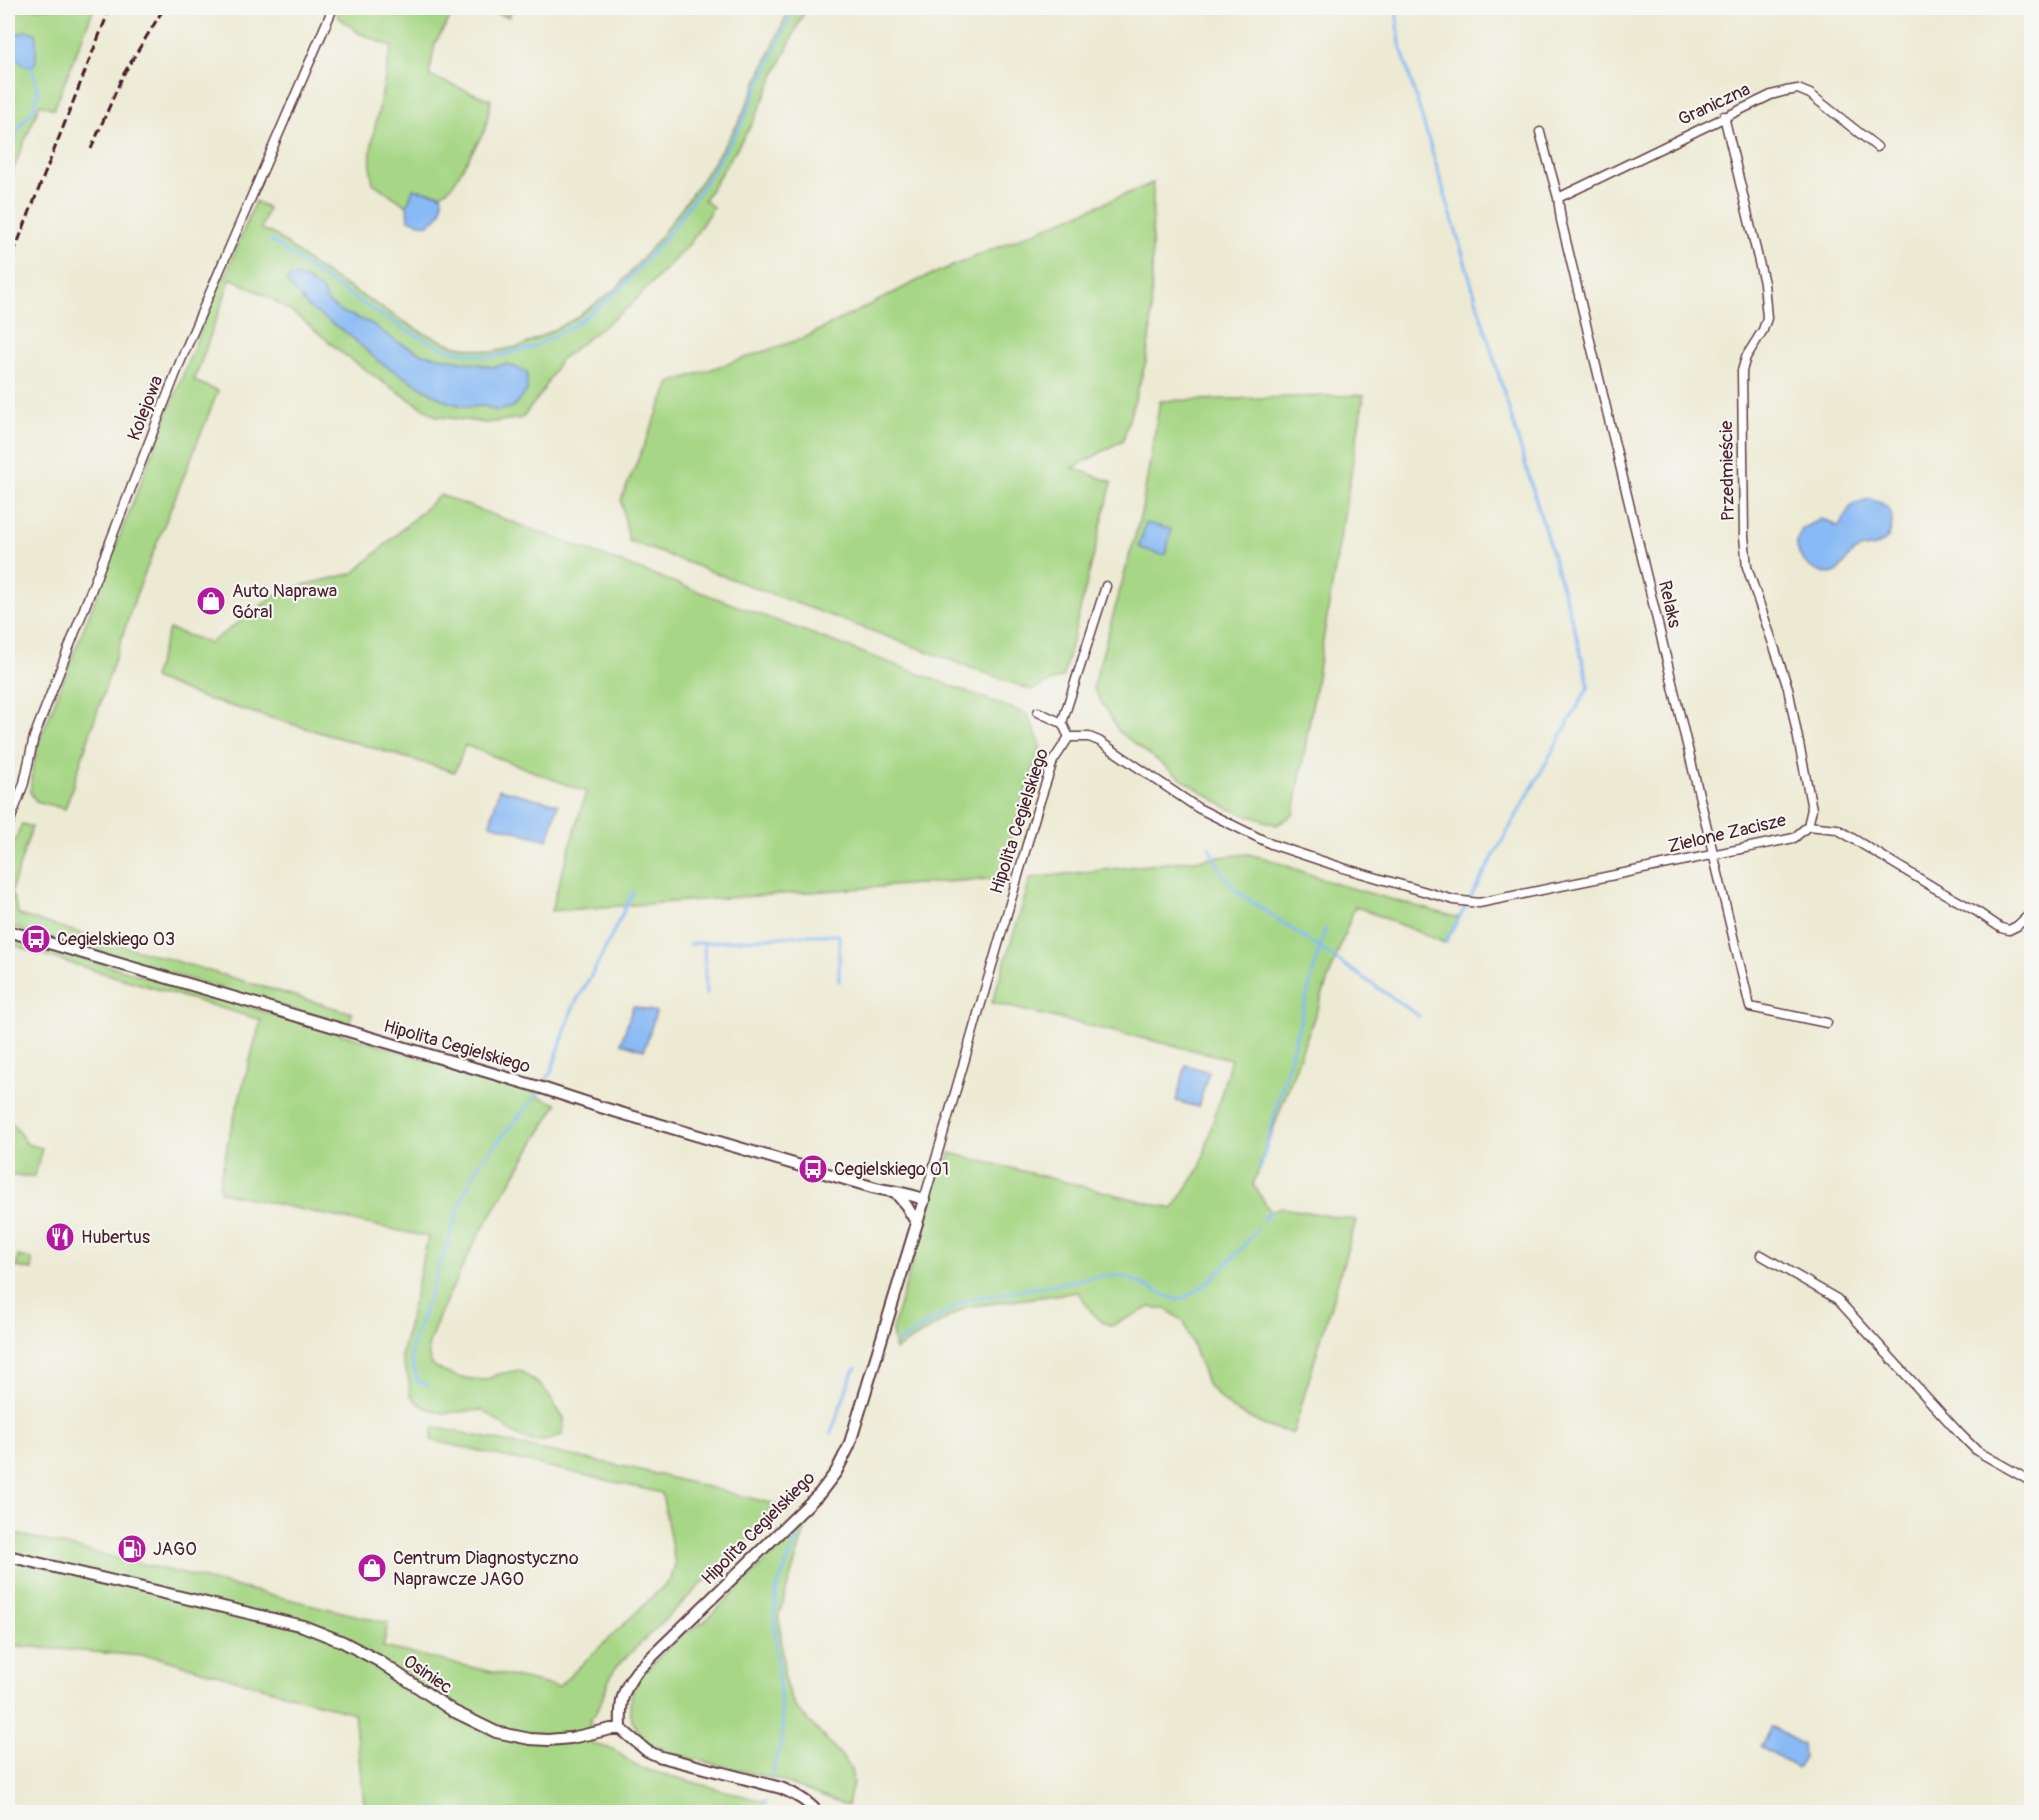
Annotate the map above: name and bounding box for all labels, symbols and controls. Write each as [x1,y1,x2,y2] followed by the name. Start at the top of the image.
[1675,78,1754,131] street label: Graniczna
[123,372,168,444] street label: Kolejowa
[1715,420,1740,521] street label: Przedmieście
[1653,578,1686,630] street label: Relaks
[232,580,337,624] place label: Auto Naprawa Góral
[195,585,227,617] shop icon: Auto Naprawa Góral
[985,745,1054,897] street label: Hipolita Cegielskiego
[1666,809,1788,858] street label: Zielone Zacisze
[20,923,52,955] bus stop icon: Cegielskiego 03
[57,928,175,951] place label: Cegielskiego 03
[381,1015,533,1079] street label: Hipolita Cegielskiego
[797,1153,829,1185] bus stop icon: Cegielskiego 01
[834,1158,949,1181] place label: Cegielskiego 01
[44,1221,76,1253] restaurant icon: Hubertus
[81,1226,150,1249] place label: Hubertus
[697,1466,820,1590] street label: Hipolita Cegielskiego
[116,1533,148,1565] fuel station icon: JAGO
[153,1538,197,1561] place label: JAGO
[393,1547,579,1591] place label: Centrum Diagnostyczno Naprawcze JAGO
[356,1552,388,1584] shop icon: Centrum Diagnostyczno Naprawcze JAGO
[399,1650,457,1699] street label: Osiniec

